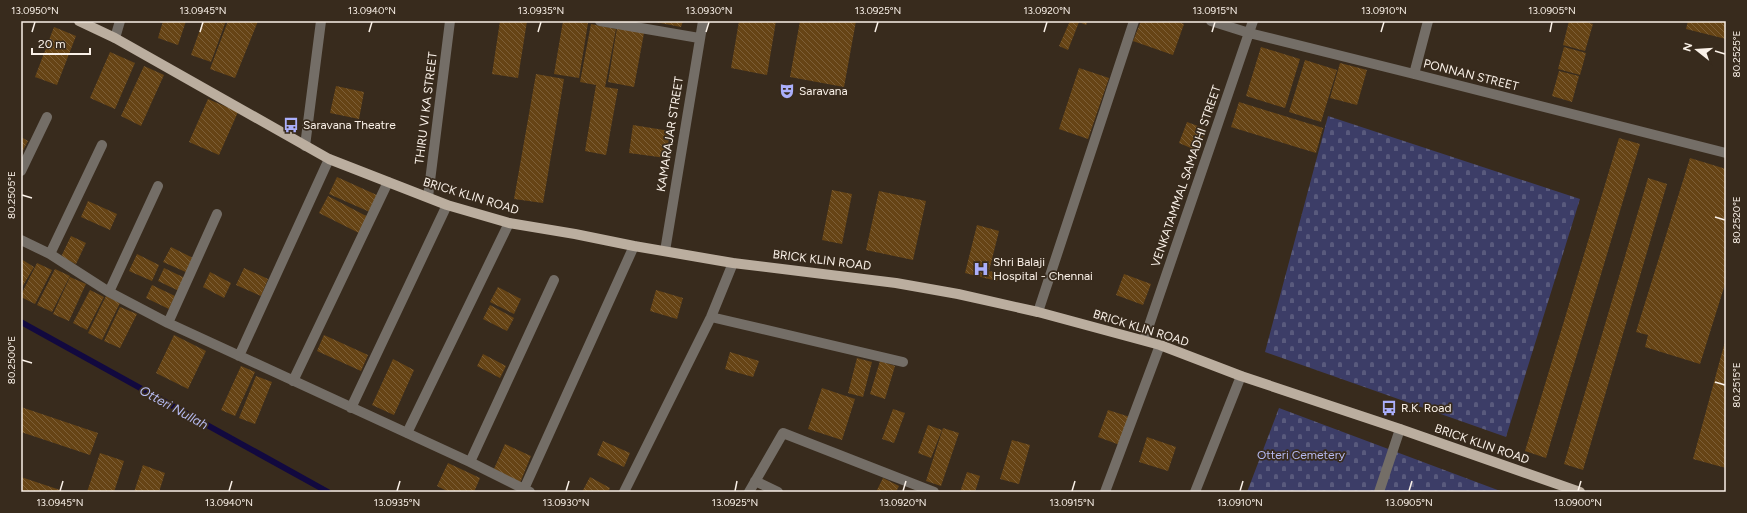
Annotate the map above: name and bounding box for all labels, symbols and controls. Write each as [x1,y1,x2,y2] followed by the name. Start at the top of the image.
[11,4,59,17] text: 13.0950°N
[179,4,227,17] text: 13.0945°N
[348,4,396,17] text: 13.0940°N
[518,4,564,17] text: 13.0935°N
[686,4,733,17] text: 13.0930°N
[855,4,901,17] text: 13.0925°N
[1023,4,1071,17] text: 13.0920°N
[1192,4,1238,17] text: 13.0915°N
[1361,4,1407,17] text: 13.0910°N
[1528,4,1576,17] text: 13.0905°N
[32,30,90,56] scale bar
[1677,30,1717,70] north arrow
[1730,30,1743,77] text: 80.2525°E
[38,37,66,51] text: 20 m
[1680,41,1695,53] text: N
[412,51,440,165] street label: THIRU VI KA STREET
[1422,56,1520,94] street label: PONNAN STREET
[654,75,686,193] street label: KAMARAJAR STREET
[778,82,796,100] theatre icon: Saravana
[1148,83,1224,269] street label: VENKATAMMAL SAMADHI STREET
[799,84,848,98] place label: Saravana
[282,116,300,134] bus stop icon: Saravana Theatre
[303,118,396,132] place label: Saravana Theatre
[5,171,18,219] text: 80.2505°E
[421,175,521,217] street label: BRICK KLIN ROAD
[1730,196,1743,244] text: 80.2520°E
[772,247,872,273] street label: BRICK KLIN ROAD
[993,255,1093,283] place label: Shri Balaji Hospital - Chennai
[972,260,990,278] hospital icon: Shri Balaji Hospital - Chennai
[1091,307,1191,349] street label: BRICK KLIN ROAD
[5,336,18,384] text: 80.2500°E
[1730,362,1743,408] text: 80.2515°E
[137,382,211,432] water label: Otteri Nullah
[1380,399,1398,417] bus stop icon: R.K. Road
[1401,401,1451,415] place label: R.K. Road
[1433,421,1531,467] street label: BRICK KLIN ROAD
[1257,448,1346,462] park label: Otteri Cemetery
[36,496,84,509] text: 13.0945°N
[205,496,253,509] text: 13.0940°N
[374,496,420,509] text: 13.0935°N
[543,496,590,509] text: 13.0930°N
[712,496,758,509] text: 13.0925°N
[879,496,927,509] text: 13.0920°N
[1049,496,1095,509] text: 13.0915°N
[1217,496,1263,509] text: 13.0910°N
[1385,496,1433,509] text: 13.0905°N
[1554,496,1602,509] text: 13.0900°N

